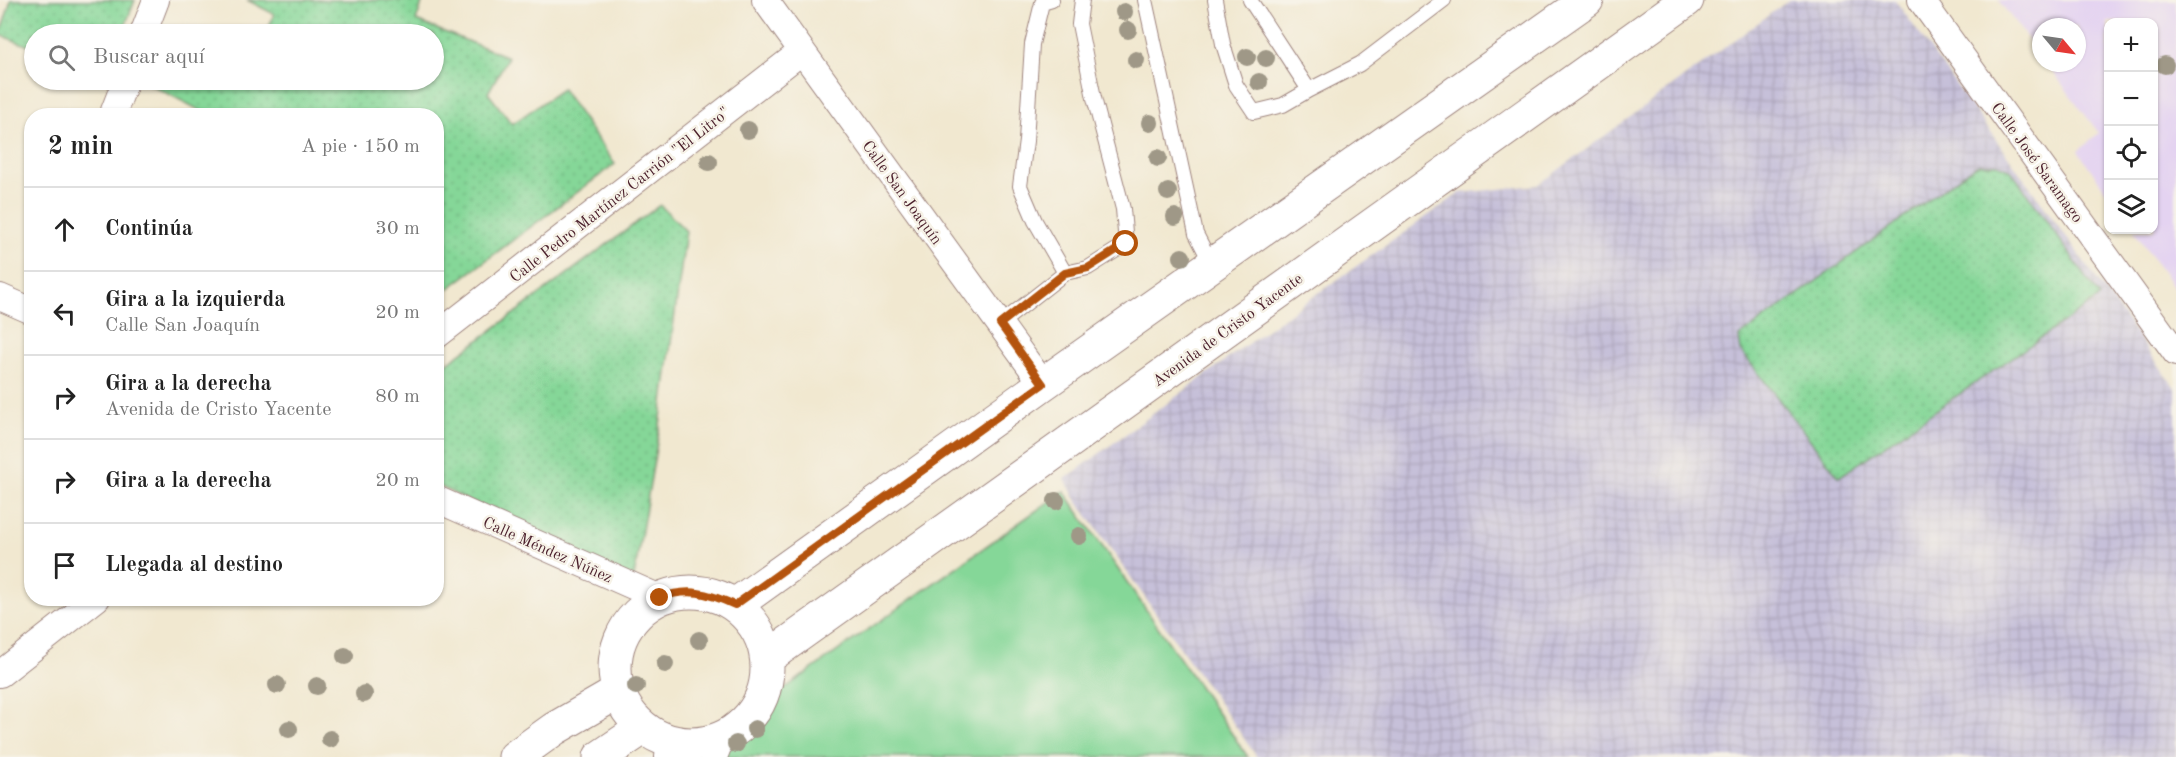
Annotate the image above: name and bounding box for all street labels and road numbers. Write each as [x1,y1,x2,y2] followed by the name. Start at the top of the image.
[1988,100,2085,226] street label: Calle José Saramago
[507,105,733,286] street label: Calle Pedro Martínez Carrión "El Litro"
[858,138,945,248] street label: Calle San Joaquín
[1150,271,1306,390] street label: Avenida de Cristo Yacente
[480,515,614,587] street label: Calle Méndez Núñez

